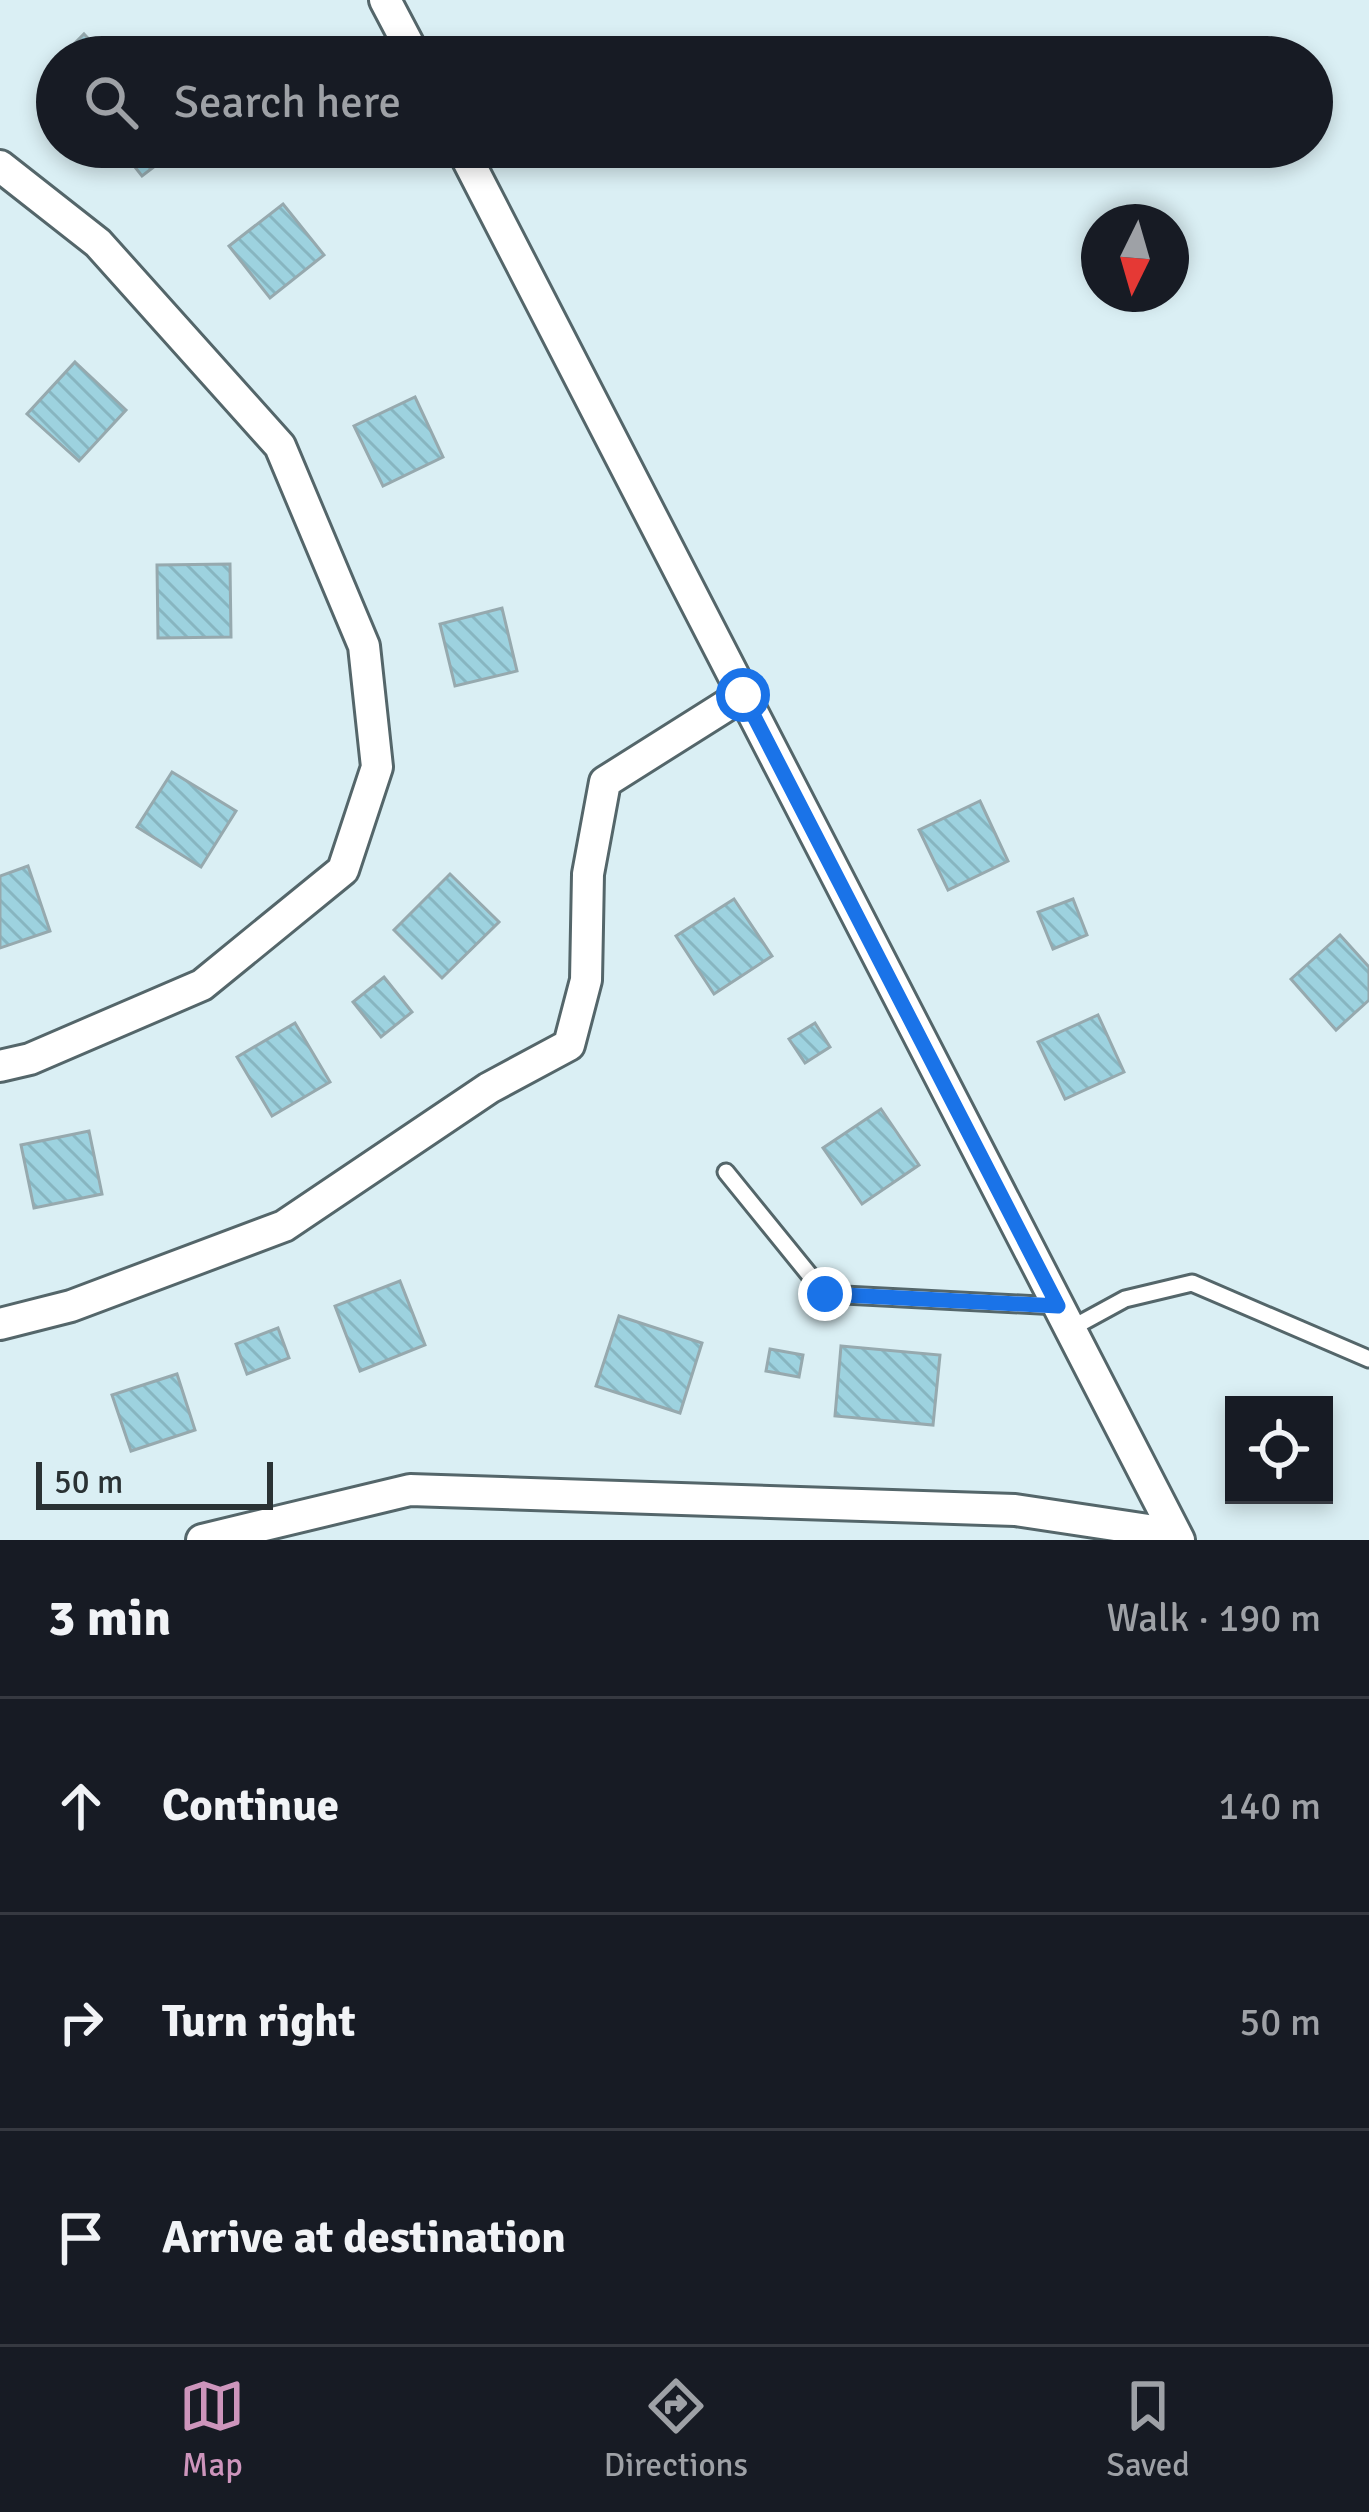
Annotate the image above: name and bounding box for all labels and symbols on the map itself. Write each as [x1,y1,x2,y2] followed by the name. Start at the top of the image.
[1081,204,1189,312] north arrow
[716,668,770,722] route start
[798,1267,852,1321] route end
[36,1456,273,1509] scale bar

